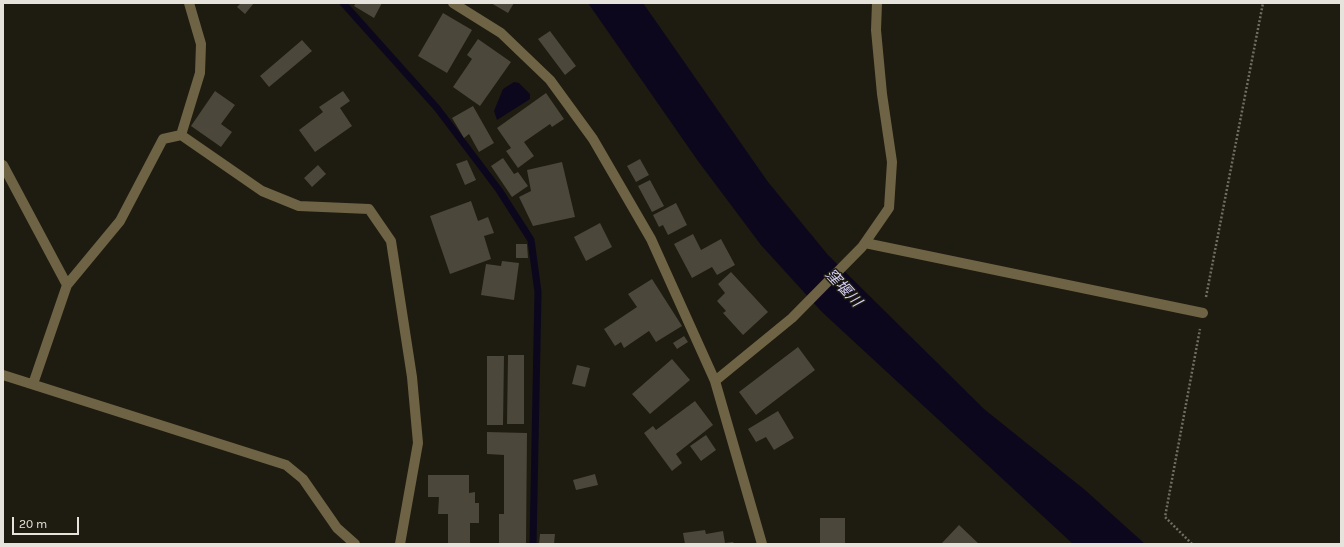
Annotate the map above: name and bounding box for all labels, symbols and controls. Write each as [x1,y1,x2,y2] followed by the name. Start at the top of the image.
[821,265,865,311] water label: 窪堰川
[14,509,81,535] scale bar
[19,517,47,531] text: 20 m

